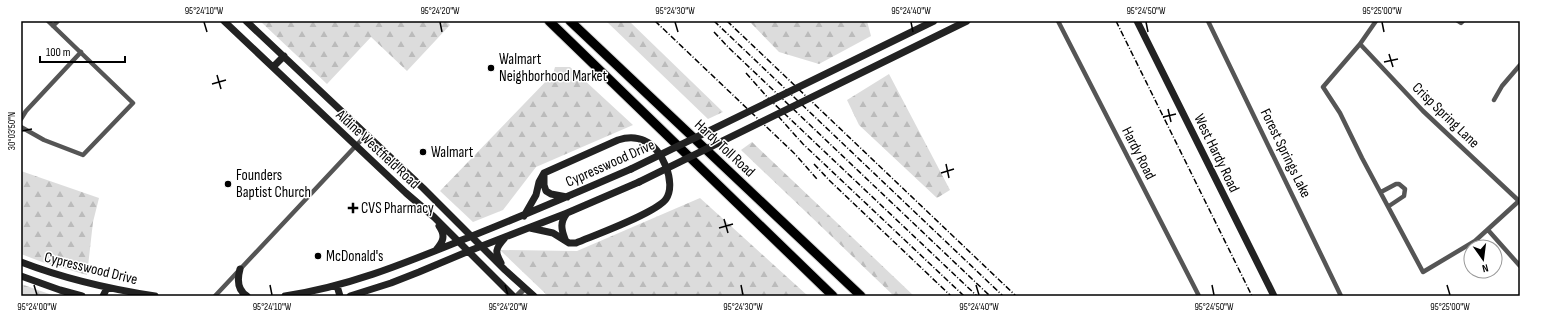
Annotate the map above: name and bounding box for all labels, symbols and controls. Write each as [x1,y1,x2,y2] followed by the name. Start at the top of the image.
[185,5,224,17] text: 95°24'10"W
[420,5,460,17] text: 95°24'20"W
[655,5,695,17] text: 95°24'30"W
[891,5,931,17] text: 95°24'40"W
[1126,5,1166,17] text: 95°24'50"W
[1362,5,1402,17] text: 95°25'00"W
[40,38,125,64] scale bar
[46,45,71,60] text: 100 m
[499,50,608,86] place label: Walmart Neighborhood Market
[486,63,496,73] marker: Walmart Neighborhood Market
[1408,78,1483,152] street label: Crisp Spring Lane
[331,105,424,193] street label: Aldine Westfield Road
[1256,106,1315,201] street label: Forest Springs Lake
[1189,111,1244,195] street label: West Hardy Road
[6,112,18,150] text: 30°03'50"N
[690,115,759,181] street label: Hardy Toll Road
[1117,124,1160,183] street label: Hardy Road
[563,135,658,192] street label: Cypresswood Drive
[431,143,474,162] place label: Walmart
[418,147,428,157] marker: Walmart
[236,166,311,202] place label: Founders Baptist Church
[223,179,233,189] marker: Founders Baptist Church
[361,199,434,218] place label: CVS Pharmacy
[348,203,358,213] marker: CVS Pharmacy
[1463,239,1503,279] north arrow
[326,247,384,266] place label: McDonald's
[42,248,140,289] street label: Cypresswood Drive
[313,251,323,261] marker: McDonald's
[1481,261,1490,275] text: N
[17,301,57,313] text: 95°24'00"W
[253,301,292,313] text: 95°24'10"W
[488,301,528,313] text: 95°24'20"W
[723,301,763,313] text: 95°24'30"W
[959,301,999,313] text: 95°24'40"W
[1194,301,1234,313] text: 95°24'50"W
[1430,301,1470,313] text: 95°25'00"W

